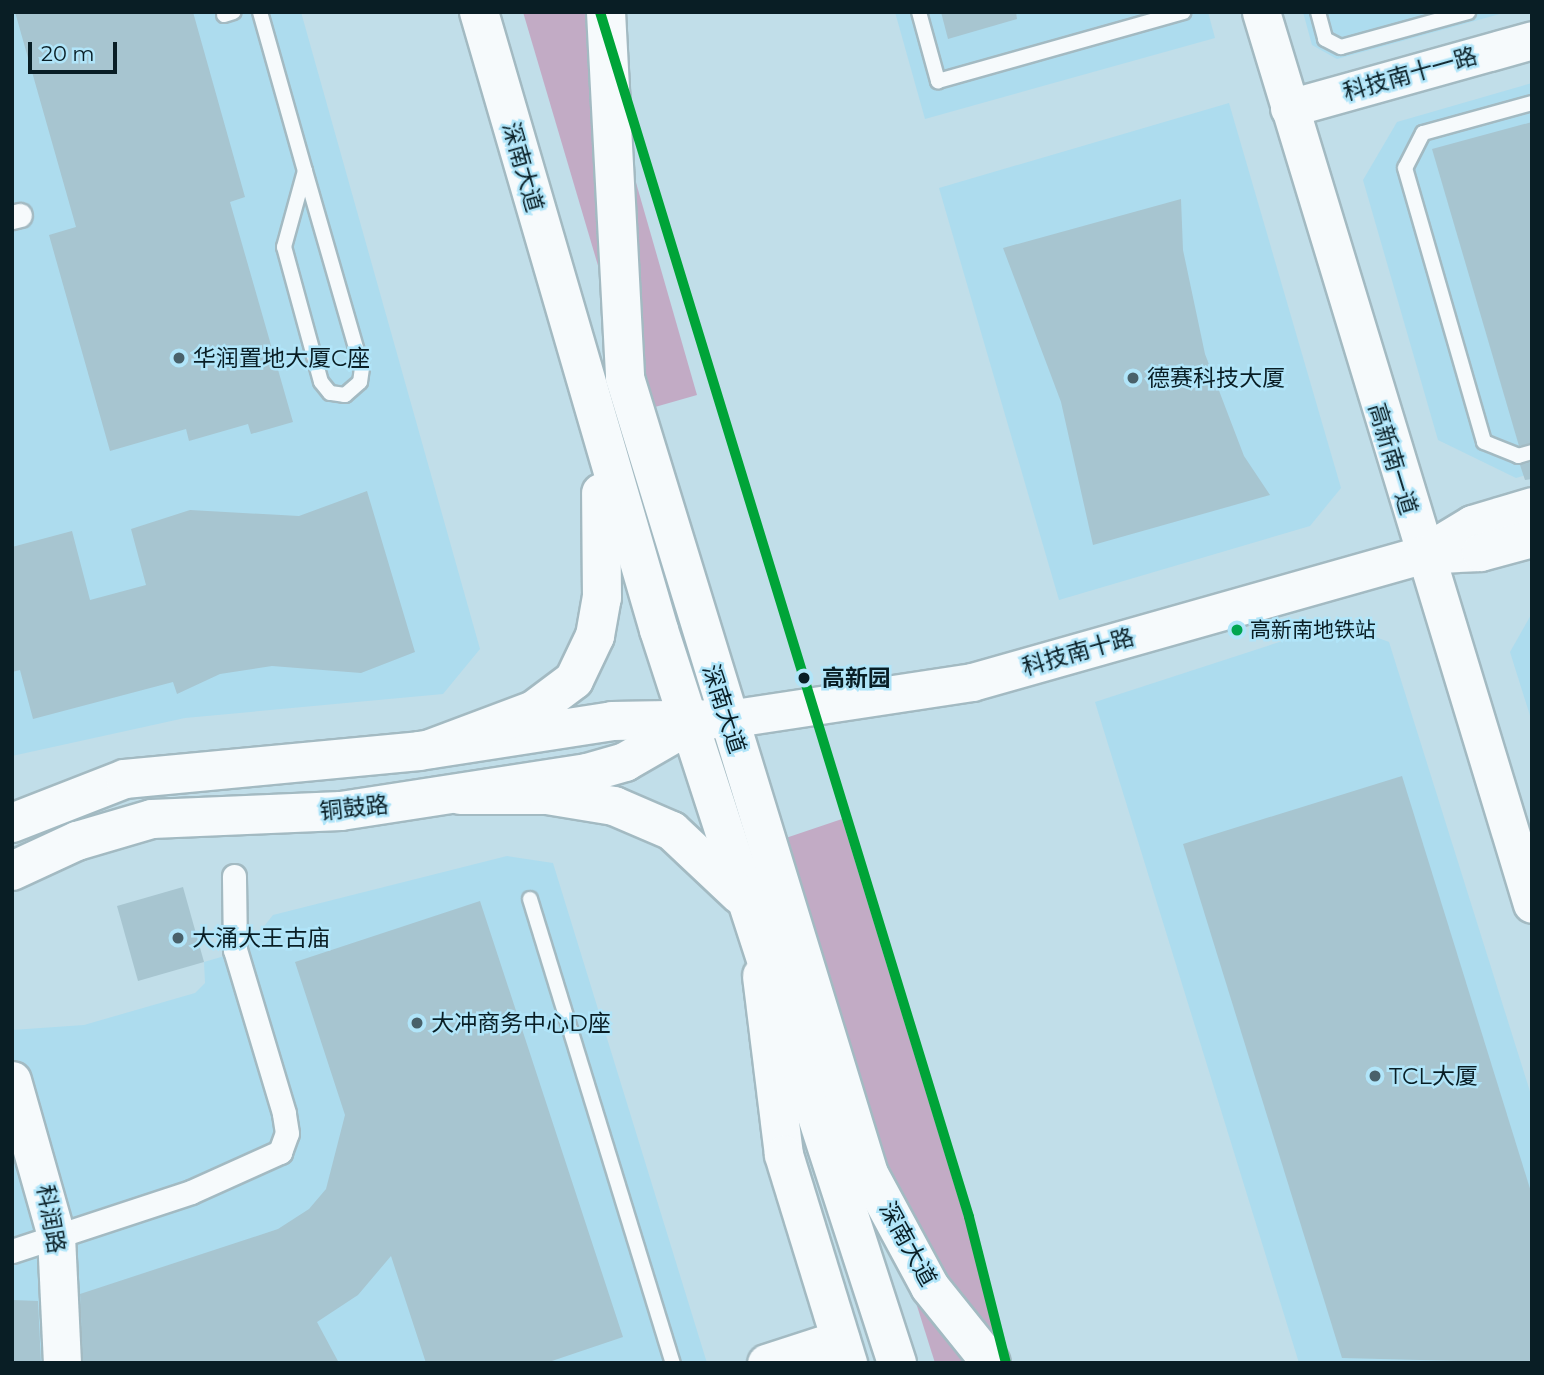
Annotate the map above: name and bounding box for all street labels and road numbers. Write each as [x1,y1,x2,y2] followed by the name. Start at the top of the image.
[1340,42,1480,106] street label: 科技南十一路
[497,119,549,215] street label: 深南大道
[1363,400,1423,518] street label: 高新南一道
[1019,623,1137,681] street label: 科技南十路
[697,661,751,757] street label: 深南大道
[318,791,390,825] street label: 铜鼓路
[31,1183,71,1255] street label: 科润路
[874,1197,942,1291] street label: 深南大道

